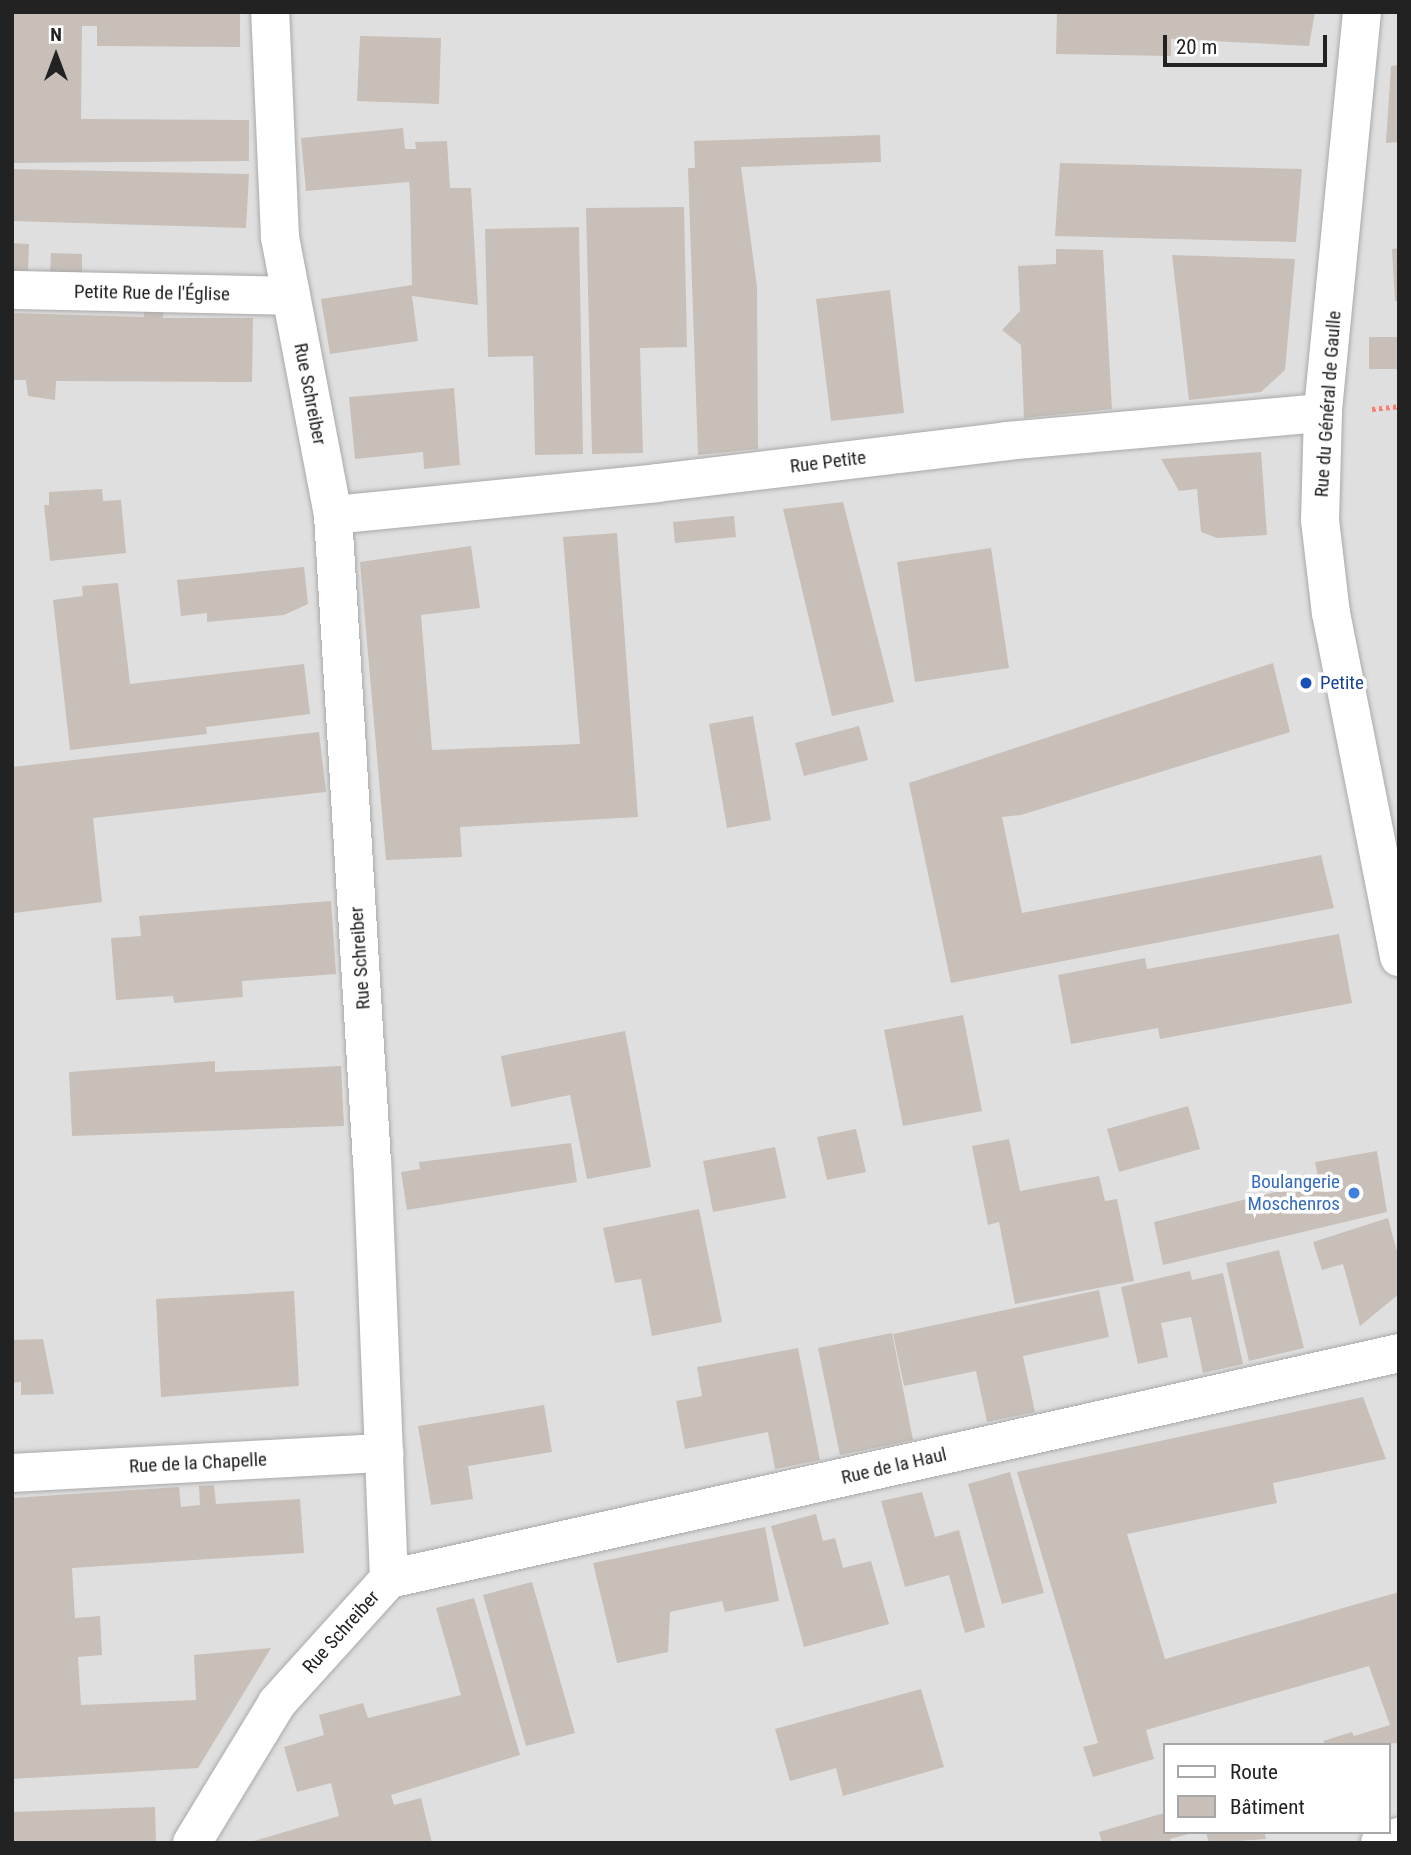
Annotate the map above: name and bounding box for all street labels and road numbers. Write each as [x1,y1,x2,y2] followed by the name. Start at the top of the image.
[74,280,230,306] street label: Petite Rue de l'Église
[1310,310,1346,498] street label: Rue du Général de Gaulle
[289,341,331,447] street label: Rue Schreiber
[789,446,867,478] street label: Rue Petite
[345,906,375,1010] street label: Rue Schreiber
[839,1443,949,1489] street label: Rue de la Haul
[128,1448,268,1478] street label: Rue de la Chapelle
[298,1586,384,1678] street label: Rue Schreiber

